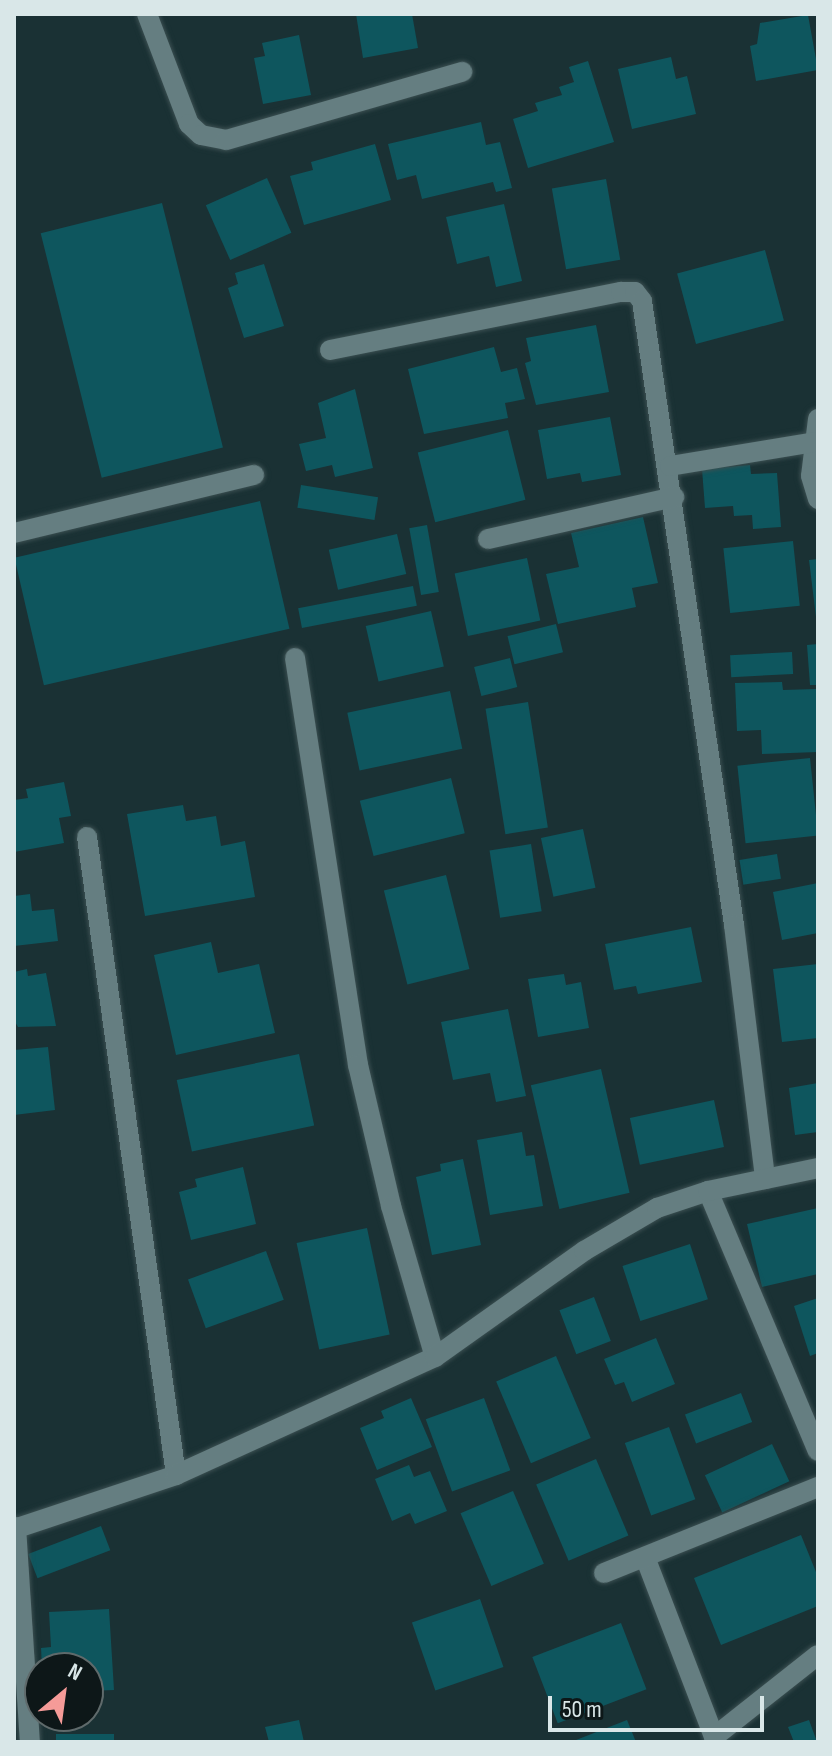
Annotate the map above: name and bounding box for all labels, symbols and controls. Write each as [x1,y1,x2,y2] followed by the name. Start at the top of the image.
[24,1652,104,1732] north arrow
[63,1658,87,1687] text: N
[552,1680,768,1730] scale bar
[562,1695,602,1724] text: 50 m

